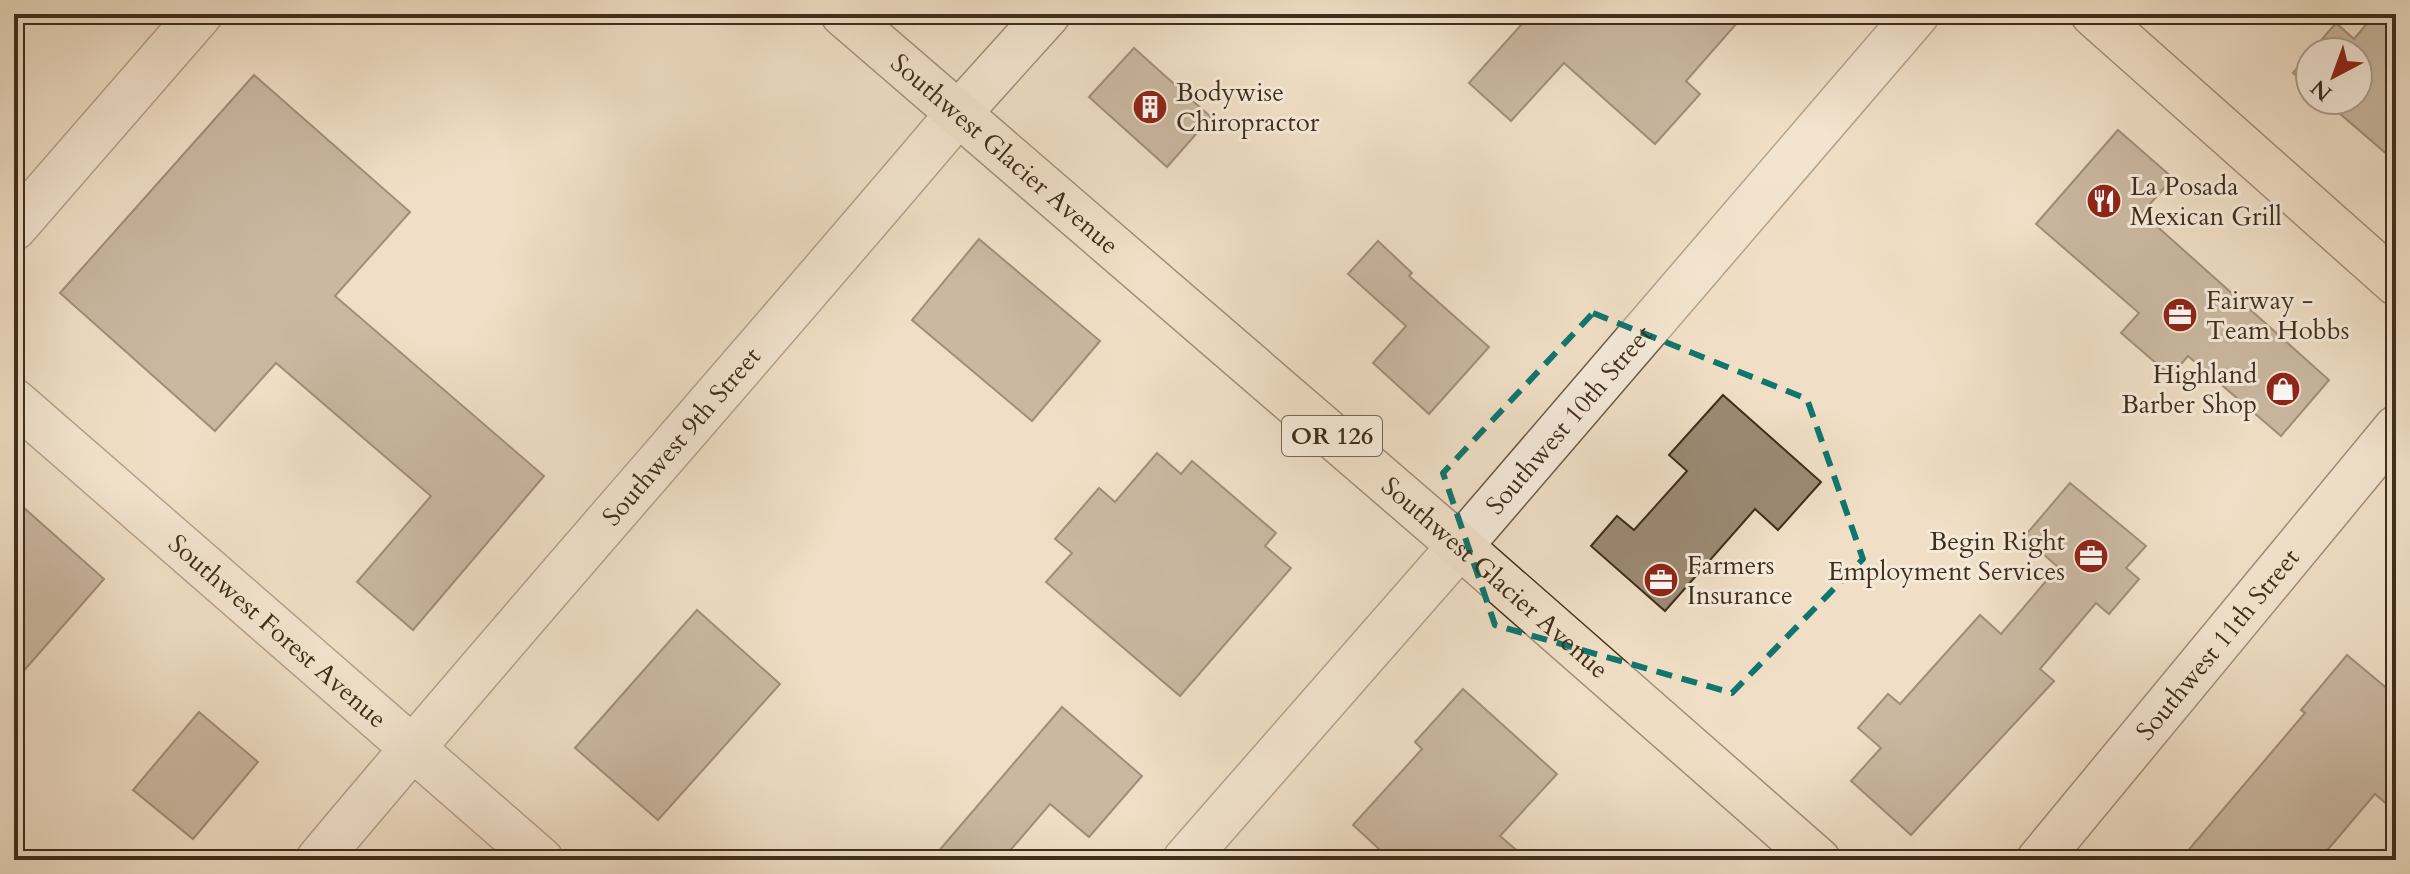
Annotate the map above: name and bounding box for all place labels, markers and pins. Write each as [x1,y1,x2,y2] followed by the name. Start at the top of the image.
[1176,75,1320,140] place label: Bodywise Chiropractor
[1131,88,1169,126] building icon: Bodywise Chiropractor
[2130,169,2282,234] place label: La Posada Mexican Grill
[2085,182,2123,220] restaurant icon: La Posada Mexican Grill
[2206,283,2349,348] place label: Fairway - Team Hobbs
[2161,296,2199,334] office icon: Fairway - Team Hobbs
[2121,357,2257,422] place label: Highland Barber Shop
[2264,370,2302,408] shop icon: Highland Barber Shop
[1828,524,2065,589] place label: Begin Right Employment Services
[2072,537,2110,575] office icon: Begin Right Employment Services
[1687,548,1793,613] place label: Farmers Insurance
[1642,561,1680,599] office icon: Farmers Insurance

